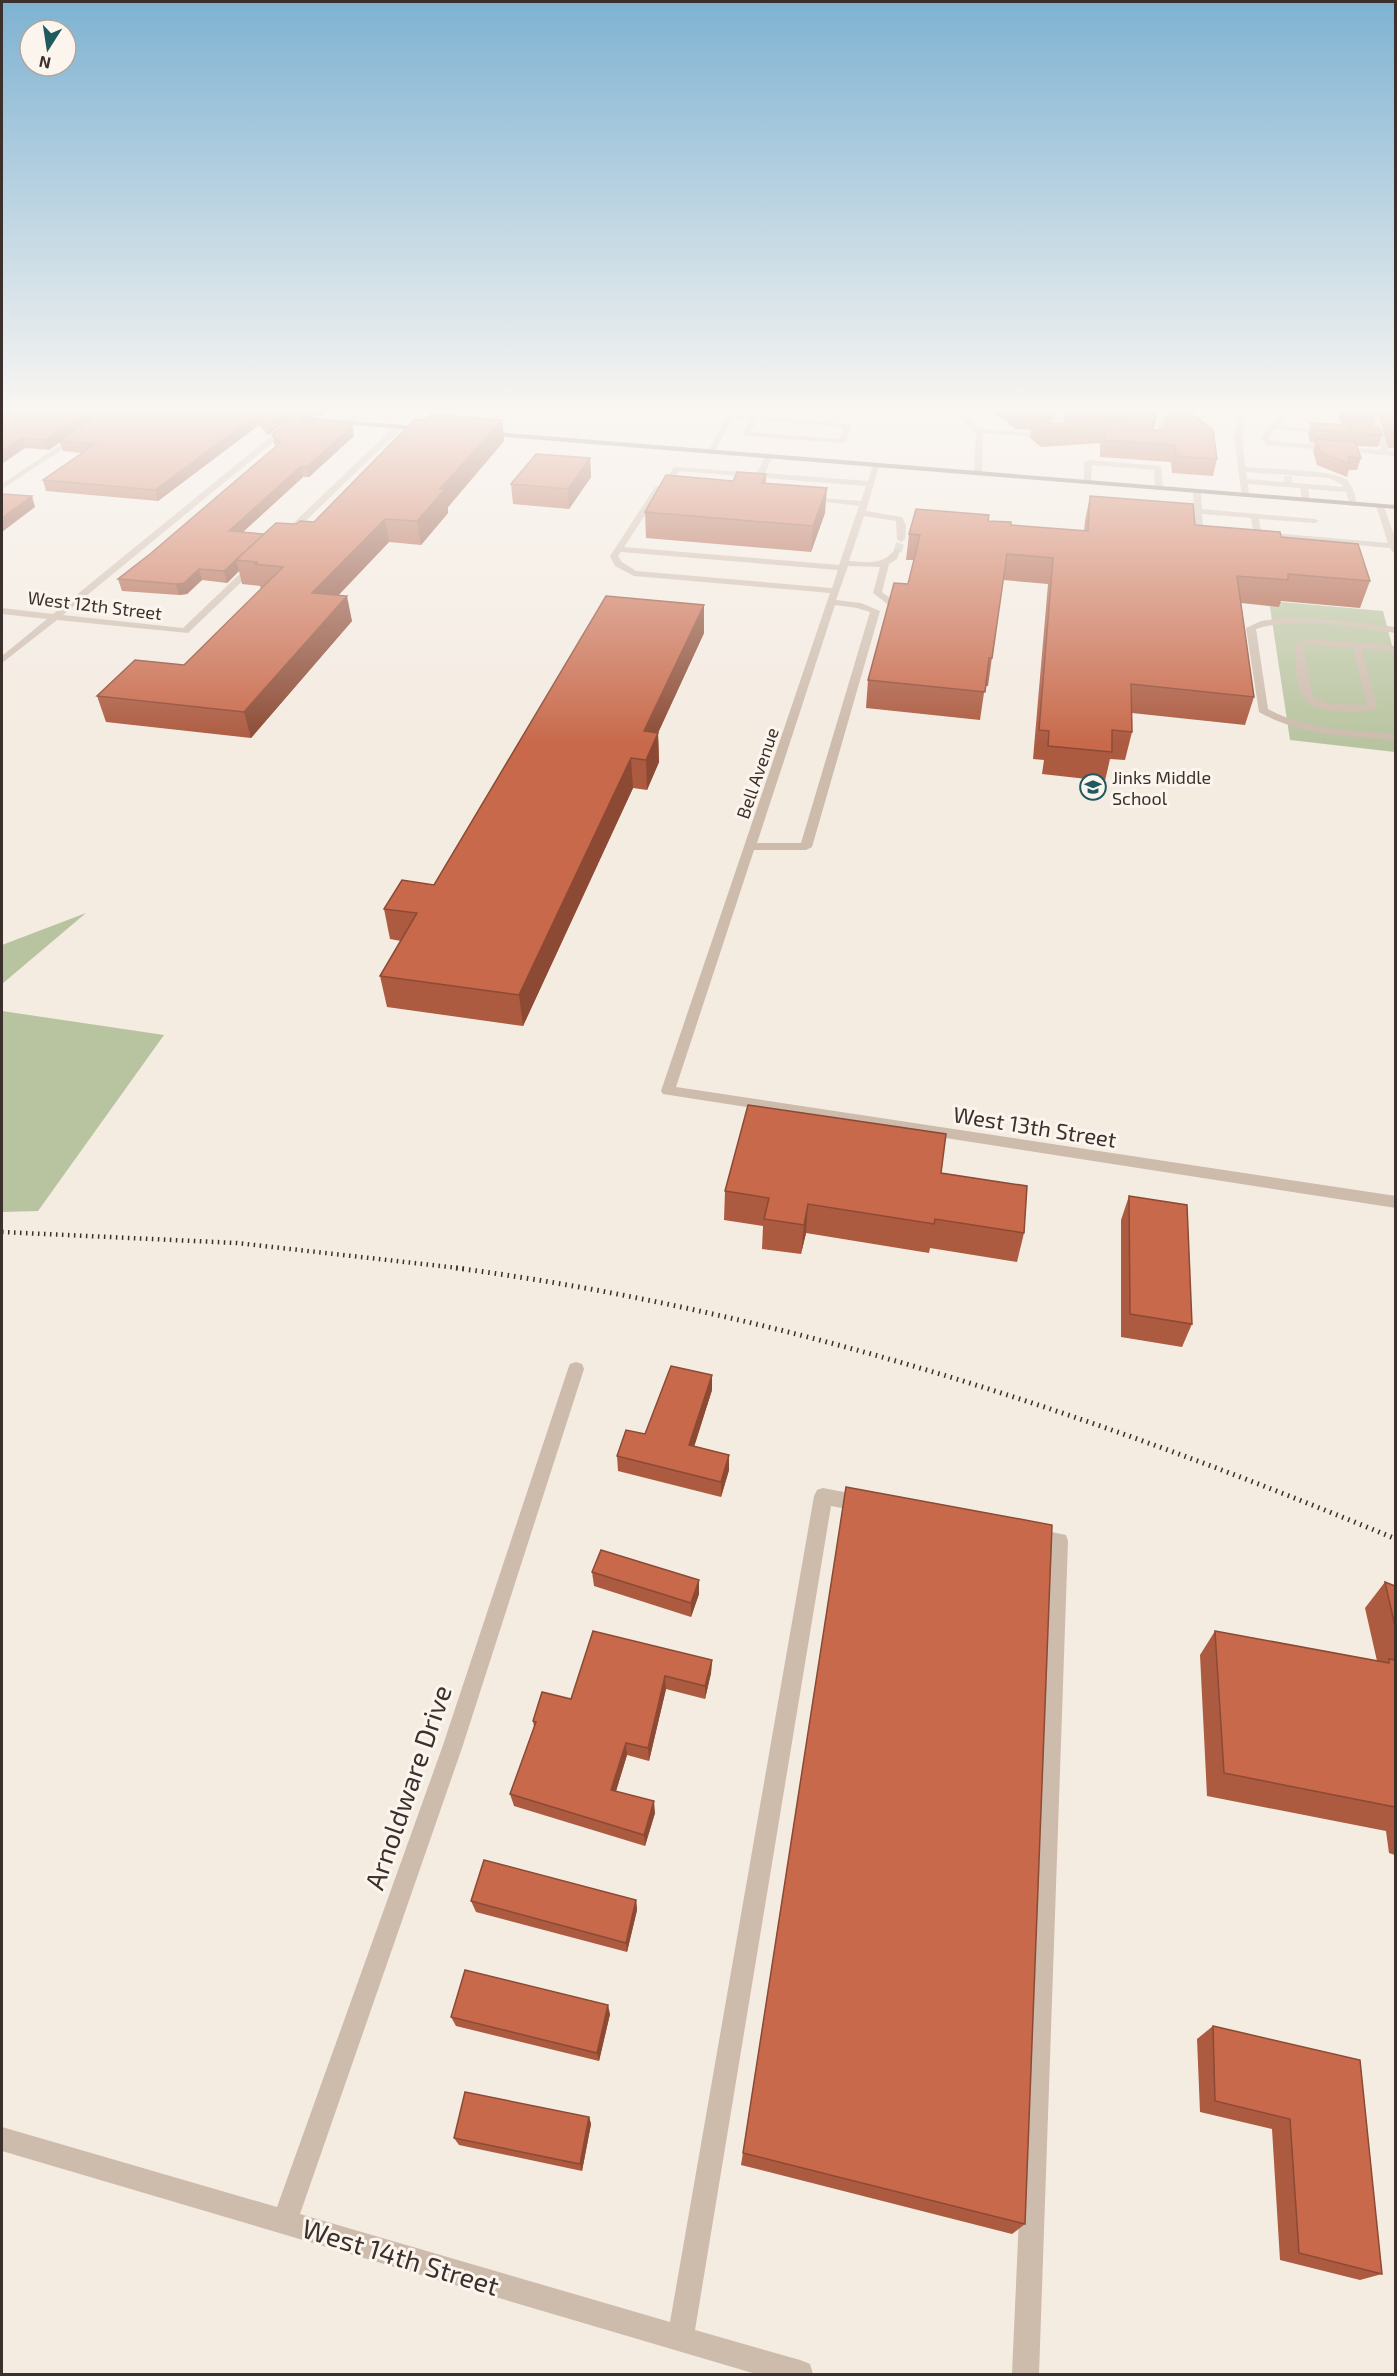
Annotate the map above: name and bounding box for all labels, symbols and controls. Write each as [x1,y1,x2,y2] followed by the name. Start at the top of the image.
[18,18,78,78] north arrow
[37,53,52,74] text: N
[27,586,164,624] street label: West 12th Street
[731,725,783,821] street label: Bell Avenue
[1112,766,1211,809] place label: Jinks Middle School
[1078,772,1108,802] school or university icon: Jinks Middle School
[952,1100,1118,1152] street label: West 13th Street
[357,1681,457,1893] street label: Arnoldware Drive
[299,2211,503,2301] street label: West 14th Street

